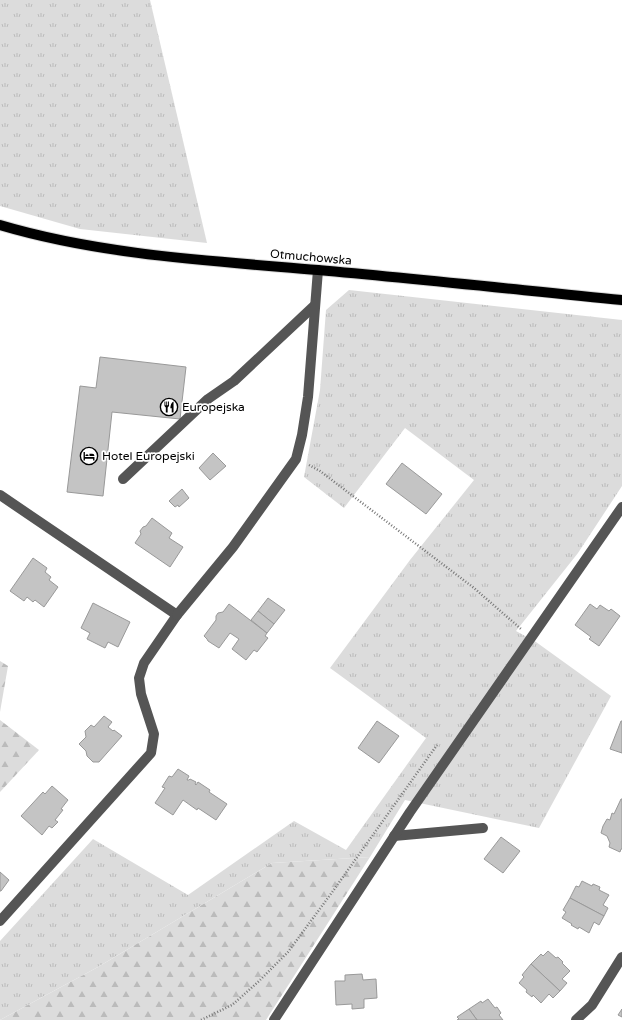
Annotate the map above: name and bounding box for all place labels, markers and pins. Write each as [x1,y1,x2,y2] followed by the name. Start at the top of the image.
[159,397,179,417] restaurant icon: Europejska
[182,400,245,414] place label: Europejska
[79,446,99,466] hotel icon: Hotel Europejski
[102,449,195,463] place label: Hotel Europejski

